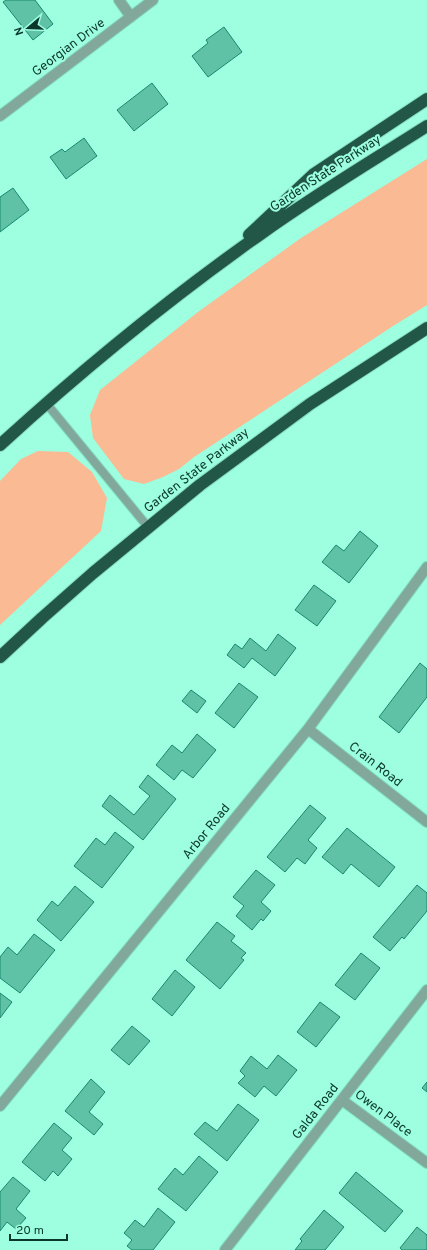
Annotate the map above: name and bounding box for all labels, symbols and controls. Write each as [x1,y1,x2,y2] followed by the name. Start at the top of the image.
[8,8,48,48] north arrow
[29,15,109,81] street label: Georgian Drive
[12,25,27,37] text: N
[268,132,385,216] street label: Garden State Parkway
[141,425,253,517] street label: Garden State Parkway
[345,739,405,791] street label: Crain Road
[180,801,234,863] street label: Arbor Road
[289,1081,343,1143] street label: Galda Road
[351,1087,415,1141] street label: Owen Place
[10,1216,67,1242] scale bar
[16,1223,44,1239] text: 20 m

